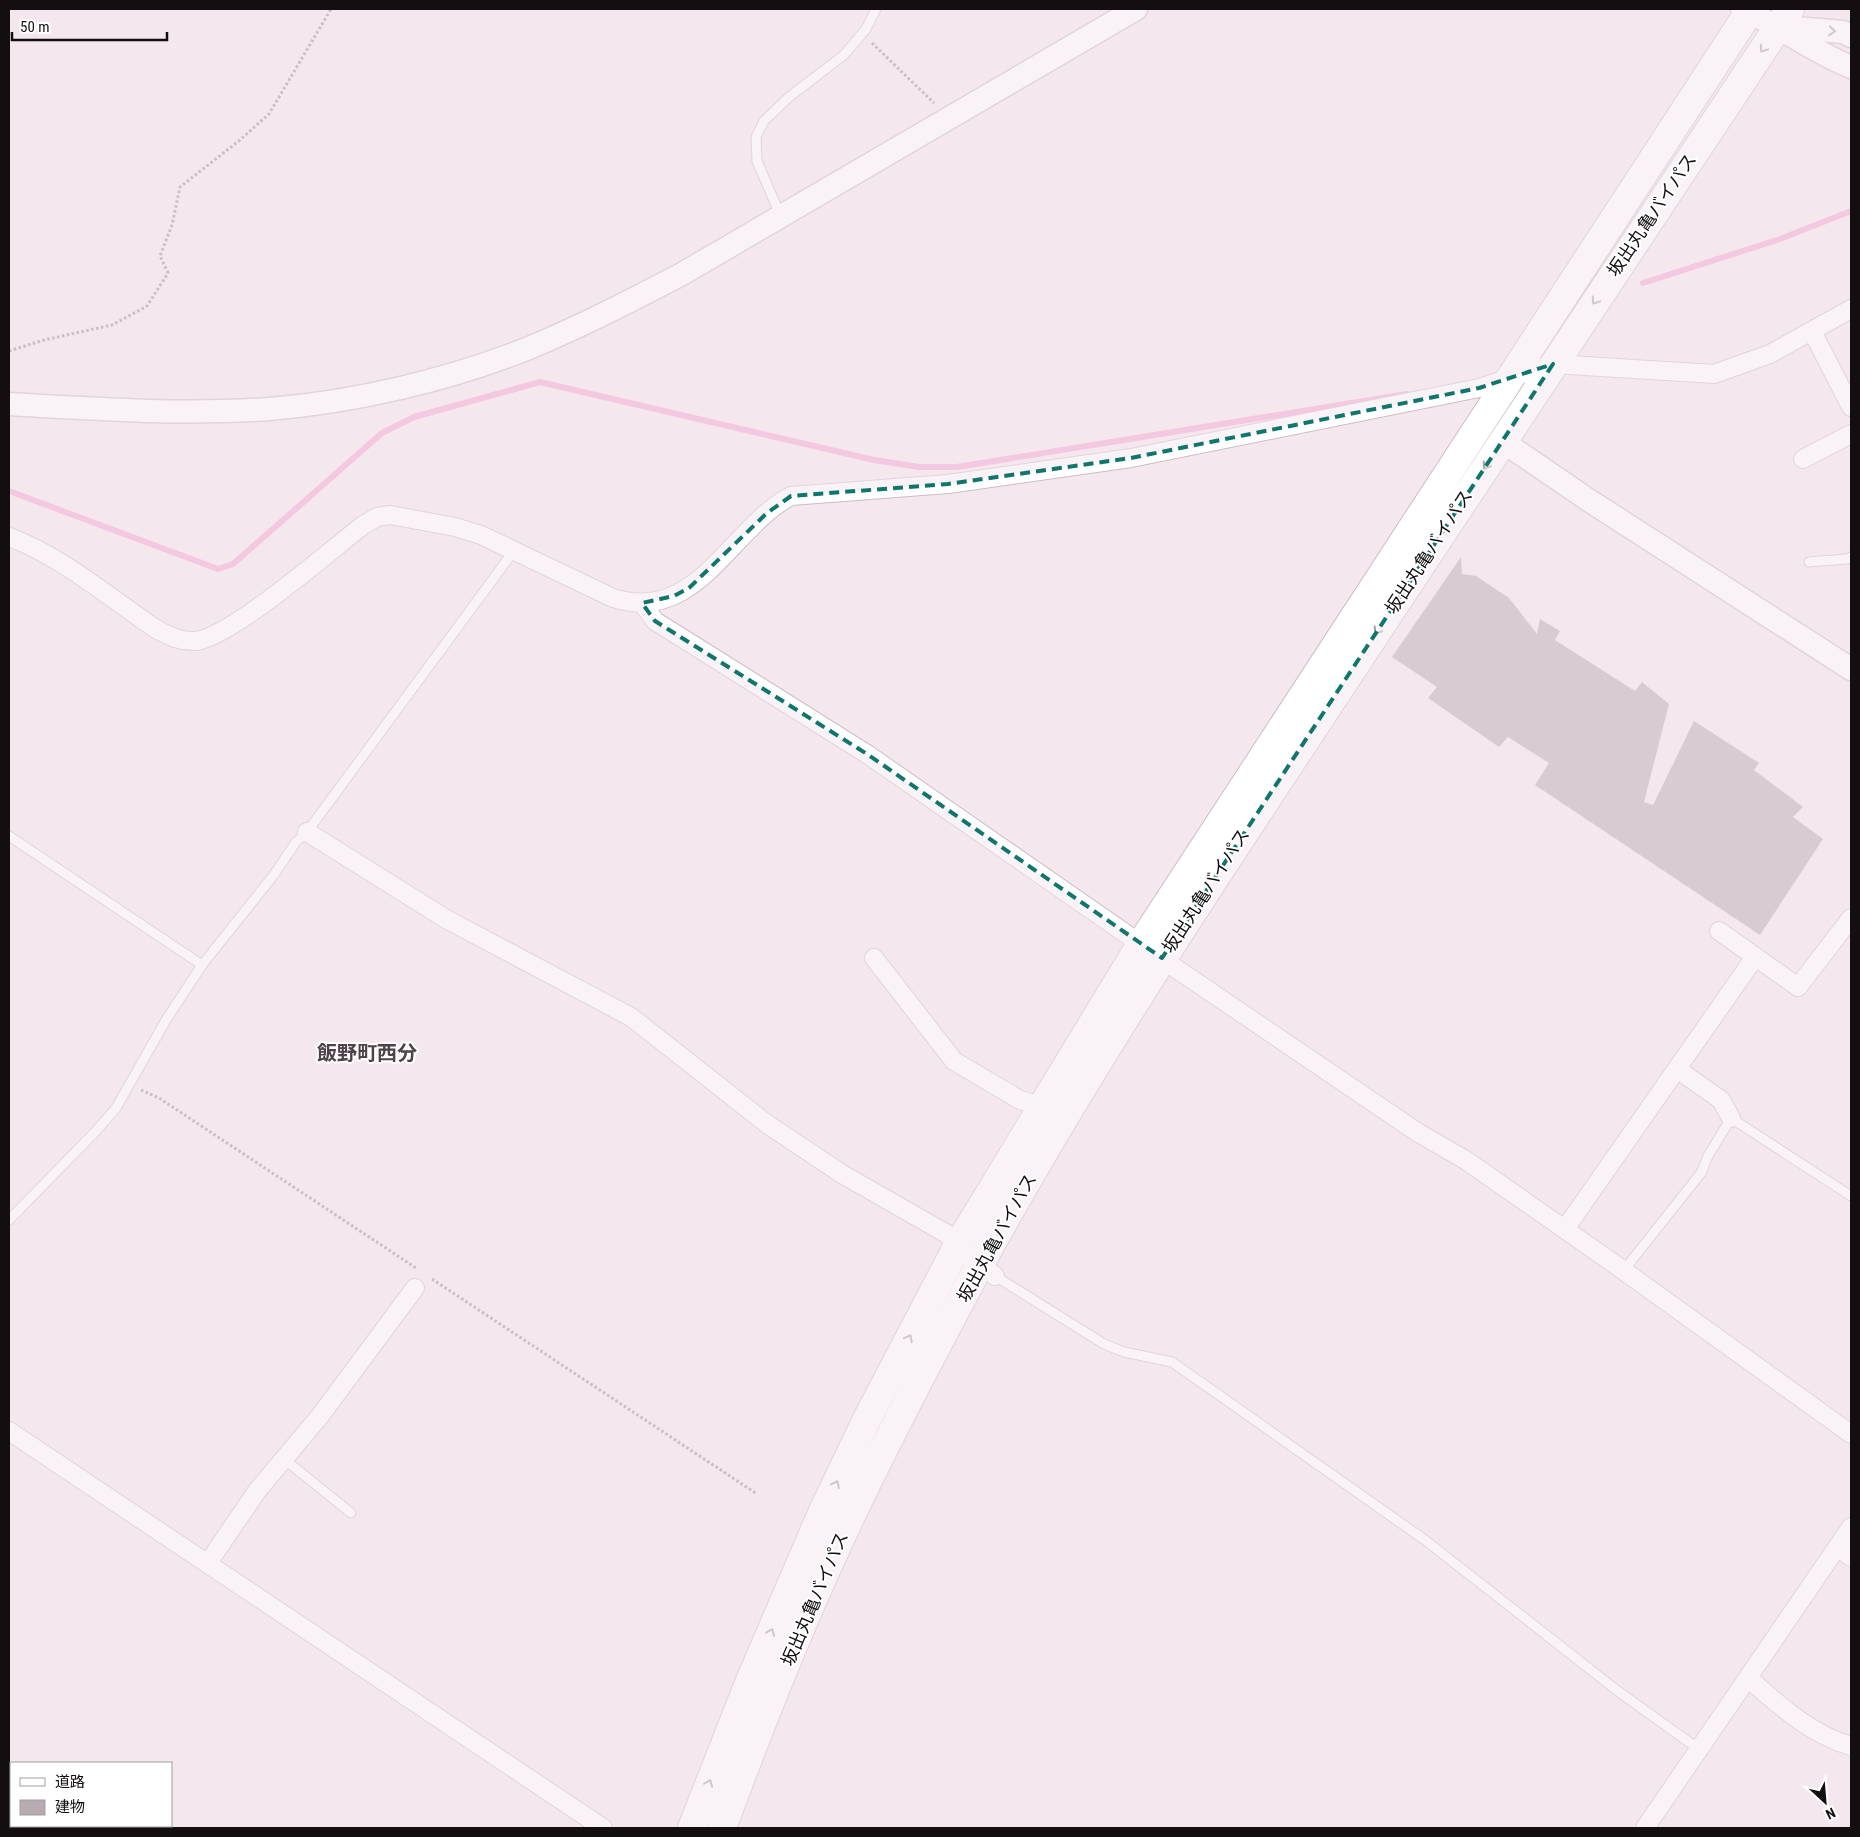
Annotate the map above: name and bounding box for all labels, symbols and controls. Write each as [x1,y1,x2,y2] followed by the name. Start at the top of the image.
[12,10,168,42] scale bar
[20,18,50,36] text: 50 m
[1829,26,1837,37] one-way arrow
[1760,44,1769,53] one-way arrow
[1603,149,1700,280] street label: 坂出丸亀バイパス
[1592,295,1601,305] one-way arrow
[1483,460,1492,469] one-way arrow
[1381,486,1477,618] street label: 坂出丸亀バイパス
[1374,625,1384,634] one-way arrow
[1158,825,1254,957] street label: 坂出丸亀バイパス
[317,1041,417,1065] district label: 飯野町西分
[953,1170,1041,1306] street label: 坂出丸亀バイパス
[903,1335,913,1344] one-way arrow
[830,1480,840,1489] one-way arrow
[777,1529,852,1669] street label: 坂出丸亀バイパス
[764,1628,775,1637] one-way arrow
[10,1762,172,1827] legend
[55,1773,85,1791] text: 道路
[1800,1777,1850,1827] north arrow
[703,1779,713,1787] one-way arrow
[55,1798,85,1816] text: 建物
[1823,1805,1838,1823] text: N

